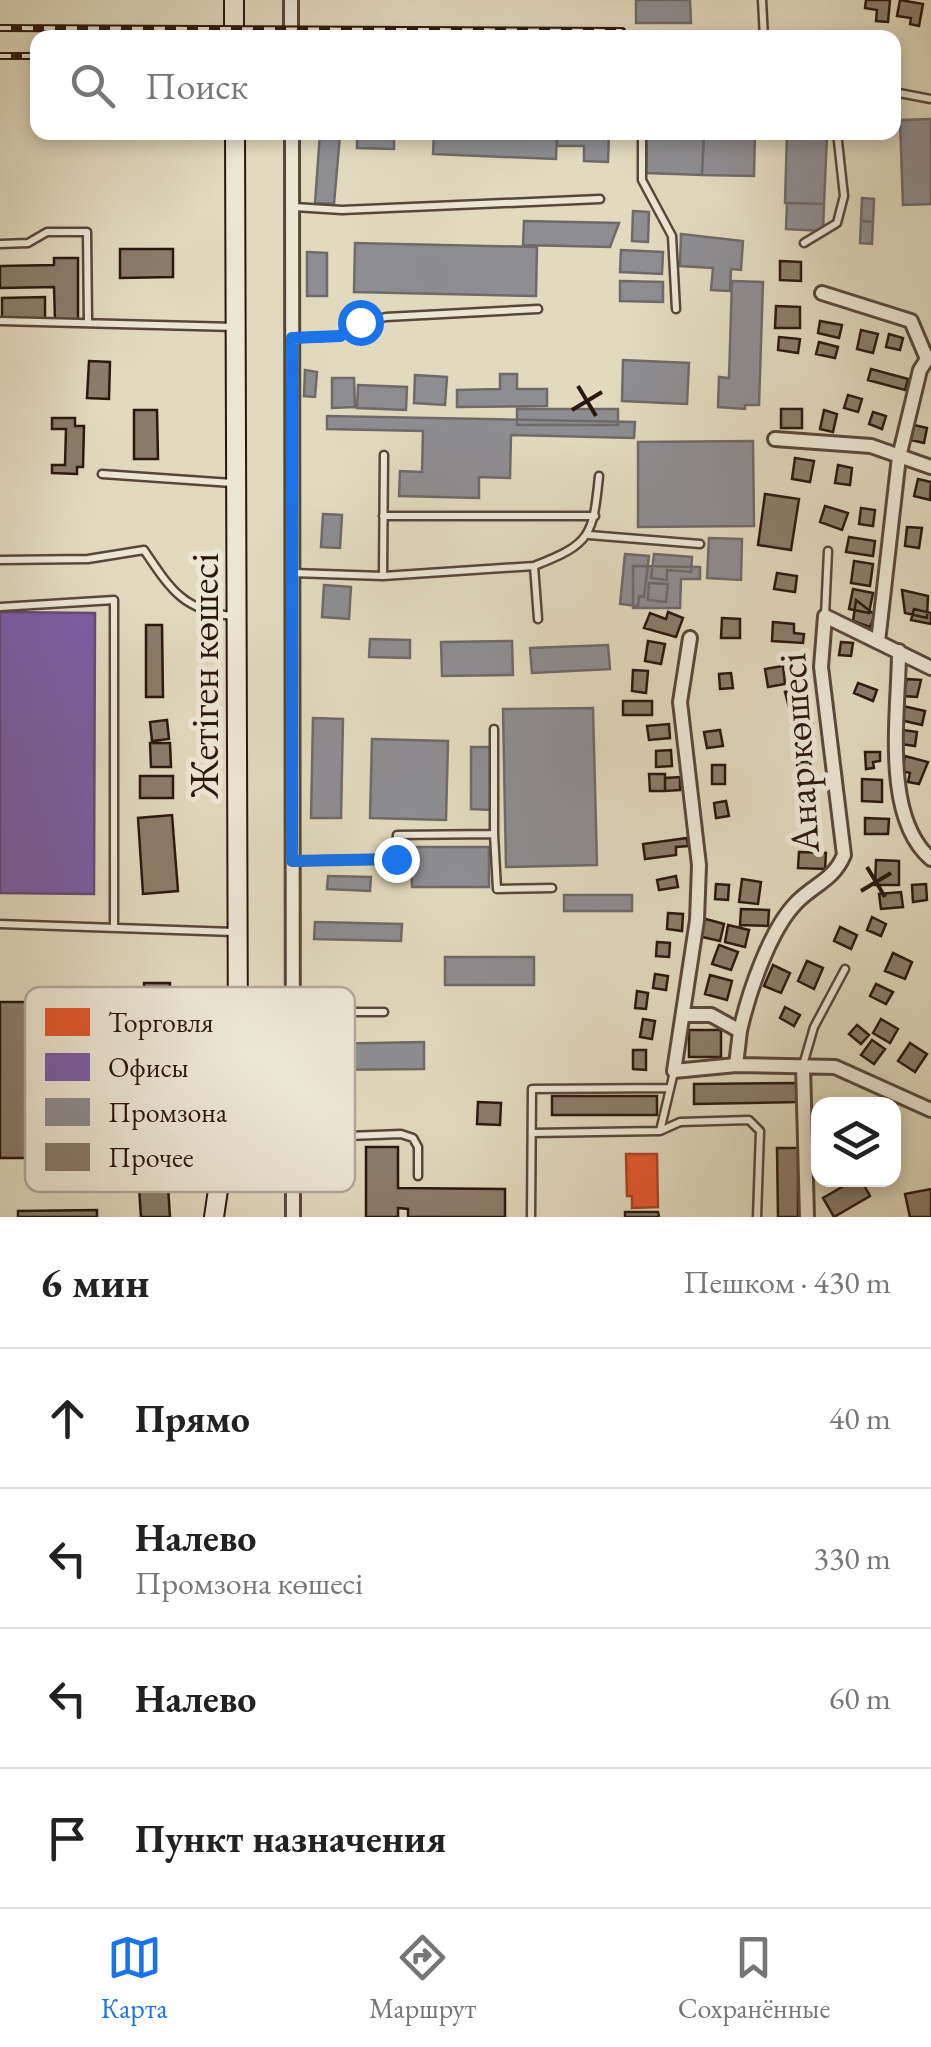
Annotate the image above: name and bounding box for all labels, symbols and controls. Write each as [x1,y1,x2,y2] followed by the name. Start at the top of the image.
[30,30,901,140] search box
[65,58,120,113] icon: search
[145,61,248,110] text: Поиск
[338,300,384,346] route start
[178,553,230,800] street label: Жетіген көшесі
[765,651,831,856] street label: Анар көшесі
[374,837,420,883] route end
[25,987,355,1192] legend
[108,1004,213,1040] text: Торговля
[108,1049,189,1085] text: Офисы
[108,1094,228,1130] text: Промзона
[811,1097,901,1187] map controls
[811,1097,901,1187] button: layers
[108,1139,194,1175] text: Прочее
[40,1255,149,1310] text: 6 мин
[683,1261,891,1303] text: Пешком · 430 m
[40,1391,95,1446] icon: ahead
[135,1394,250,1443] text: Прямо
[829,1397,891,1439] text: 40 m
[135,1513,256,1562] text: Налево
[40,1531,95,1586] icon: left
[814,1537,891,1579] text: 330 m
[135,1562,363,1604] text: Промзона көшесі
[40,1671,95,1726] icon: left
[135,1674,256,1723] text: Налево
[829,1677,891,1719] text: 60 m
[40,1811,95,1866] icon: arrive
[135,1814,446,1863] text: Пункт назначения
[101,1930,168,2026] tab: Карта
[369,1930,476,2026] tab: Маршрут
[678,1930,830,2026] tab: Сохранённые

